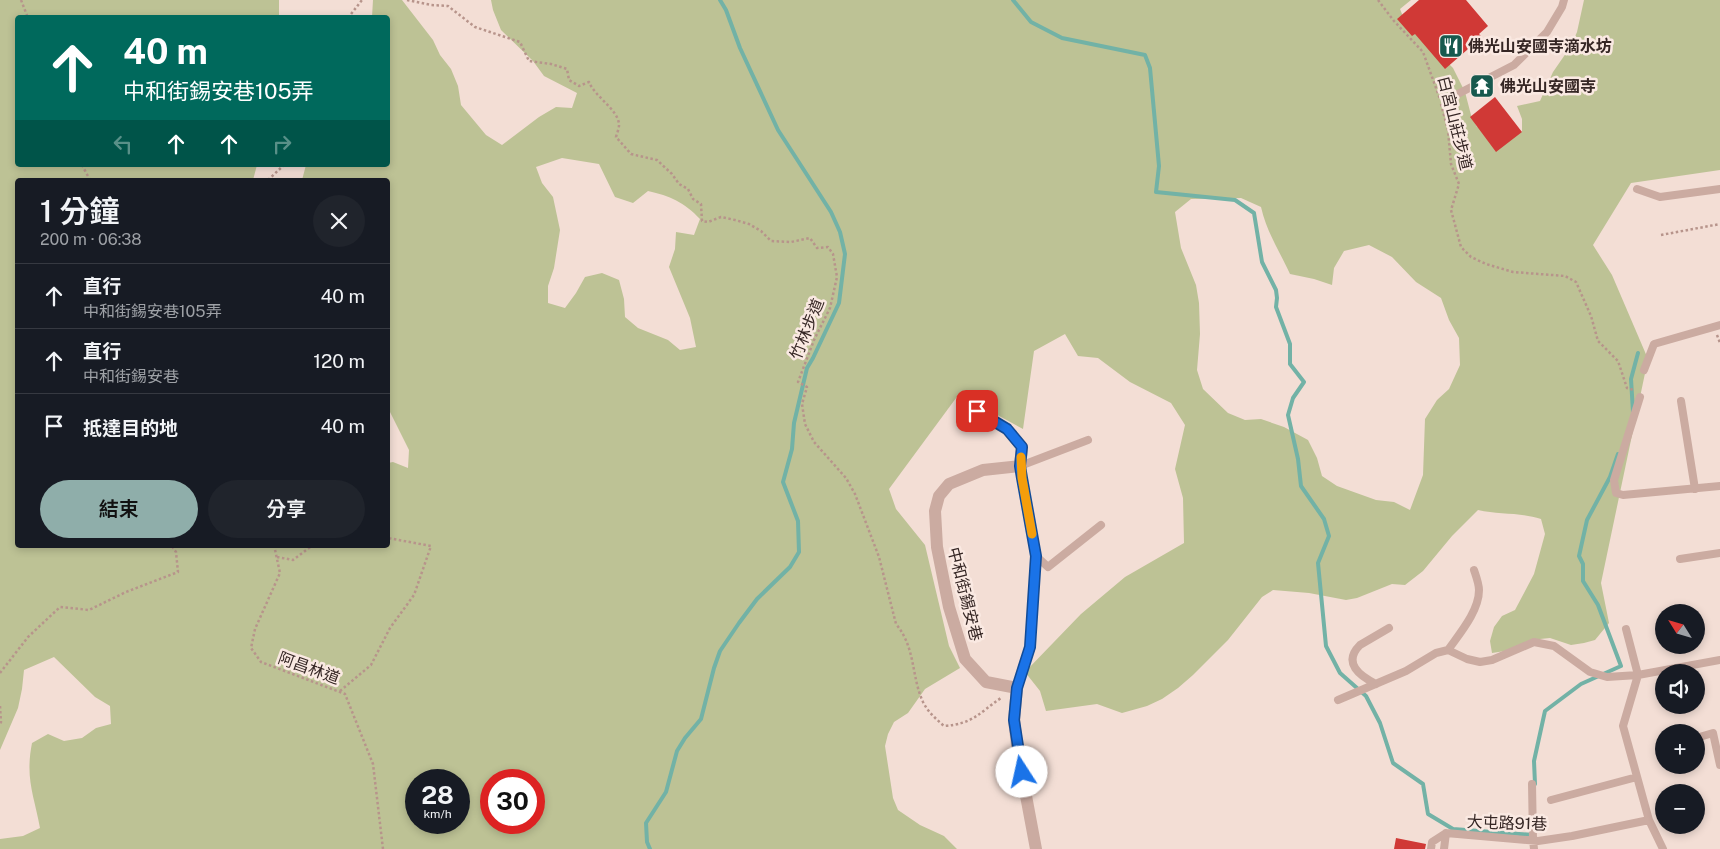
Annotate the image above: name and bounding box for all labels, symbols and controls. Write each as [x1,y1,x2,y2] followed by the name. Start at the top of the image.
[123,31,208,72] text: 40 m
[1438,33,1464,59] restaurant icon: 佛光山安國寺滴水坊
[40,35,105,100] icon: ahead
[1468,37,1612,56] place label: 佛光山安國寺滴水坊
[1469,73,1495,99] temple icon: 佛光山安國寺
[1434,74,1476,172] street label: 白宮山莊步道
[1500,77,1596,96] place label: 佛光山安國寺
[123,78,314,104] text: 中和街錫安巷105弄
[109,130,137,158] icon: left
[162,130,190,158] icon: ahead
[215,130,243,158] icon: ahead
[268,130,296,158] icon: right
[40,193,120,229] text: 1 分鐘
[313,195,365,247] button: close
[40,230,142,249] text: 200 m · 06:38
[83,275,121,297] text: 直行
[40,282,68,310] icon: ahead
[320,285,365,307] text: 40 m
[786,296,828,362] street label: 竹林步道
[83,302,222,321] text: 中和街錫安巷105弄
[83,340,121,362] text: 直行
[40,347,68,375] icon: ahead
[313,350,365,372] text: 120 m
[83,367,179,386] text: 中和街錫安巷
[956,390,998,432] pin
[963,397,991,425] icon: arrive
[40,412,68,440] icon: arrive
[320,415,365,437] text: 40 m
[83,417,178,439] text: 抵達目的地
[40,480,198,538] button: 結束
[208,480,365,538] button: 分享
[944,545,986,643] street label: 中和街錫安巷
[1655,604,1705,654] north arrow
[1655,604,1705,834] map controls
[276,648,342,688] street label: 阿昌林道
[1655,664,1705,714] button: sound
[1655,724,1705,774] button: +
[995,745,1047,797] position arrow
[480,769,545,834] speed limit sign: 30
[421,780,454,810] text: 28
[1655,784,1705,834] button: −
[423,807,452,821] text: km/h
[1466,812,1548,834] street label: 大屯路91巷

